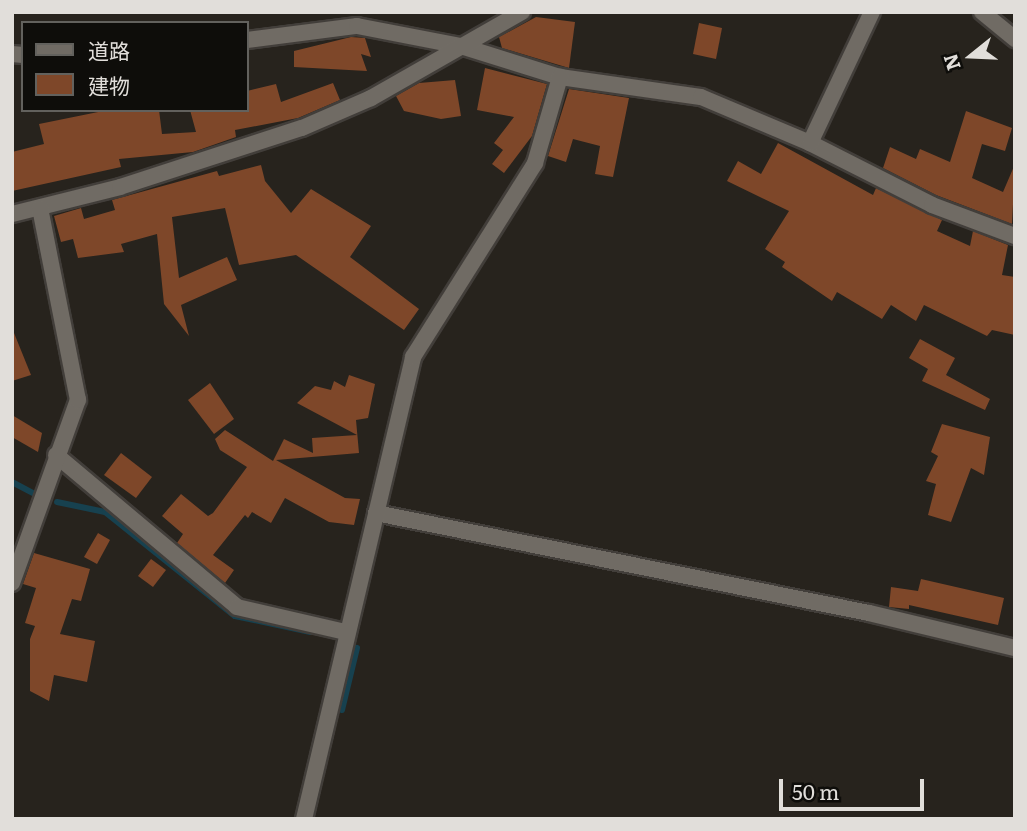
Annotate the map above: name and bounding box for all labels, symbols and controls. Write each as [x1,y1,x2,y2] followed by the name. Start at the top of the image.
[21,21,248,112] legend
[936,21,1006,91] north arrow
[88,34,130,65] text: 道路
[935,51,967,74] text: N
[88,69,130,100] text: 建物
[782,764,927,808] scale bar
[792,775,839,806] text: 50 m

